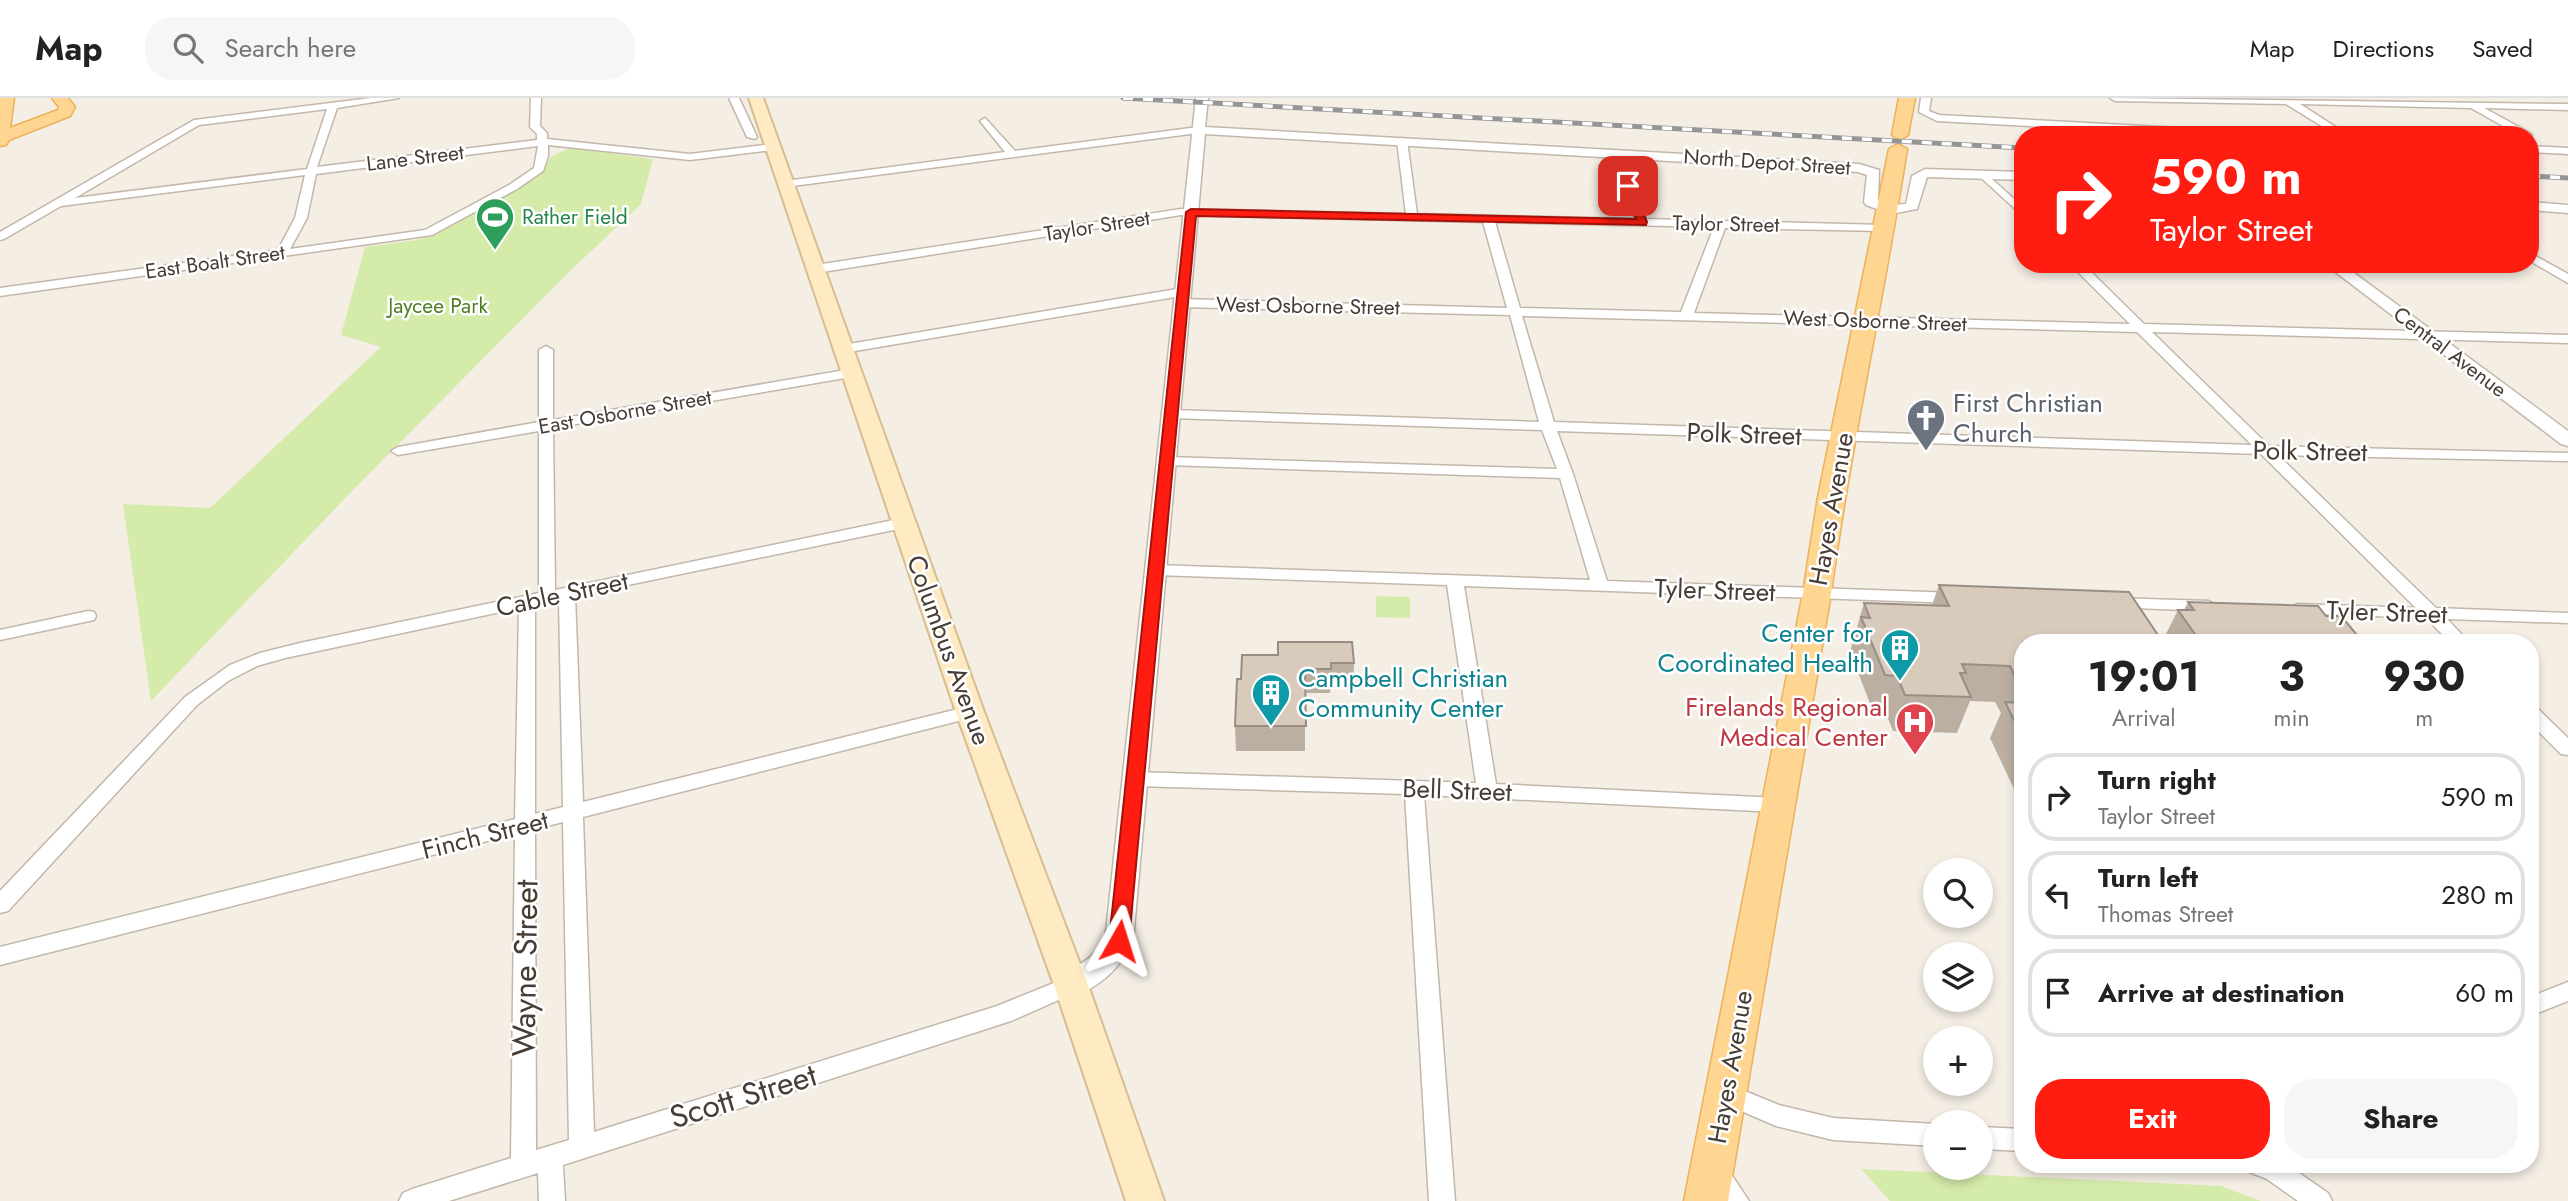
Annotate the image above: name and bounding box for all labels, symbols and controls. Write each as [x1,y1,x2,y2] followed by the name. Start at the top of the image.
[145,17,635,80] search box
[35,25,103,72] text: Map
[169,29,207,67] icon: search
[225,29,356,67] text: Search here
[2250,31,2295,66] text: Map
[2333,31,2434,66] text: Directions
[2472,31,2533,66] text: Saved
[365,137,465,179] street label: Lane Street
[1683,141,1851,183] street label: North Depot Street
[2150,142,2302,212] text: 590 m
[2035,154,2126,245] icon: right
[1598,156,1658,216] pin
[1609,167,1647,205] icon: arrive
[474,196,516,251] sports icon: Rather Field
[522,202,628,232] place label: Rather Field
[1042,203,1152,249] street label: Taylor Street
[2150,207,2313,253] text: Taylor Street
[1672,208,1780,240] street label: Taylor Street
[143,237,287,287] street label: East Boalt Street
[1216,289,1400,323] street label: West Osborne Street
[385,291,488,321] park label: Jaycee Park
[2387,299,2513,405] street label: Central Avenue
[1783,303,1967,339] street label: West Osborne Street
[536,382,714,442] street label: East Osborne Street
[1953,384,2103,452] place label: First Christian Church
[1905,397,1947,452] church icon: First Christian Church
[1686,413,1803,455] street label: Polk Street
[1799,430,1863,588] street label: Hayes Avenue
[2252,431,2369,471] street label: Polk Street
[897,550,1001,750] street label: Columbus Avenue
[492,561,632,627] street label: Cable Street
[1654,569,1777,611] street label: Tyler Street
[2326,591,2449,633] street label: Tyler Street
[1658,614,1873,682] place label: Center for Coordinated Health
[1879,627,1921,682] building icon: Center for Coordinated Health
[2088,646,2200,707] text: 19:01
[2279,646,2305,707] text: 3
[2383,646,2465,707] text: 930
[1298,659,1508,727] place label: Campbell Christian Community Center
[1250,672,1292,727] building icon: Campbell Christian Community Center
[1685,688,1888,756] place label: Firelands Regional Medical Center
[1894,701,1936,756] hospital icon: Firelands Regional Medical Center
[2112,701,2176,735] text: Arrival
[2274,701,2310,735] text: min
[2415,701,2433,735] text: m
[2098,761,2216,799] text: Turn right
[1402,769,1513,811] street label: Bell Street
[2039,778,2077,816] icon: right
[2441,778,2514,816] text: 590 m
[2098,799,2215,833] text: Taylor Street
[418,801,553,869] street label: Finch Street
[1923,858,1993,1180] map controls
[1923,858,1993,928] button: search
[2098,859,2198,897] text: Turn left
[2039,876,2077,914] icon: left
[2441,876,2514,914] text: 280 m
[500,879,550,1057] street label: Wayne Street
[2098,897,2233,931] text: Thomas Street
[1082,904,1156,978] position arrow
[1923,942,1993,1012] button: layers
[2039,974,2077,1012] icon: arrive
[2098,974,2345,1012] text: Arrive at destination
[2455,974,2514,1012] text: 60 m
[1698,988,1762,1146] street label: Hayes Avenue
[1923,1026,1993,1096] button: +
[664,1052,823,1140] street label: Scott Street
[2035,1079,2270,1159] button: Exit
[2284,1079,2518,1159] button: Share
[1923,1110,1993,1180] button: −

